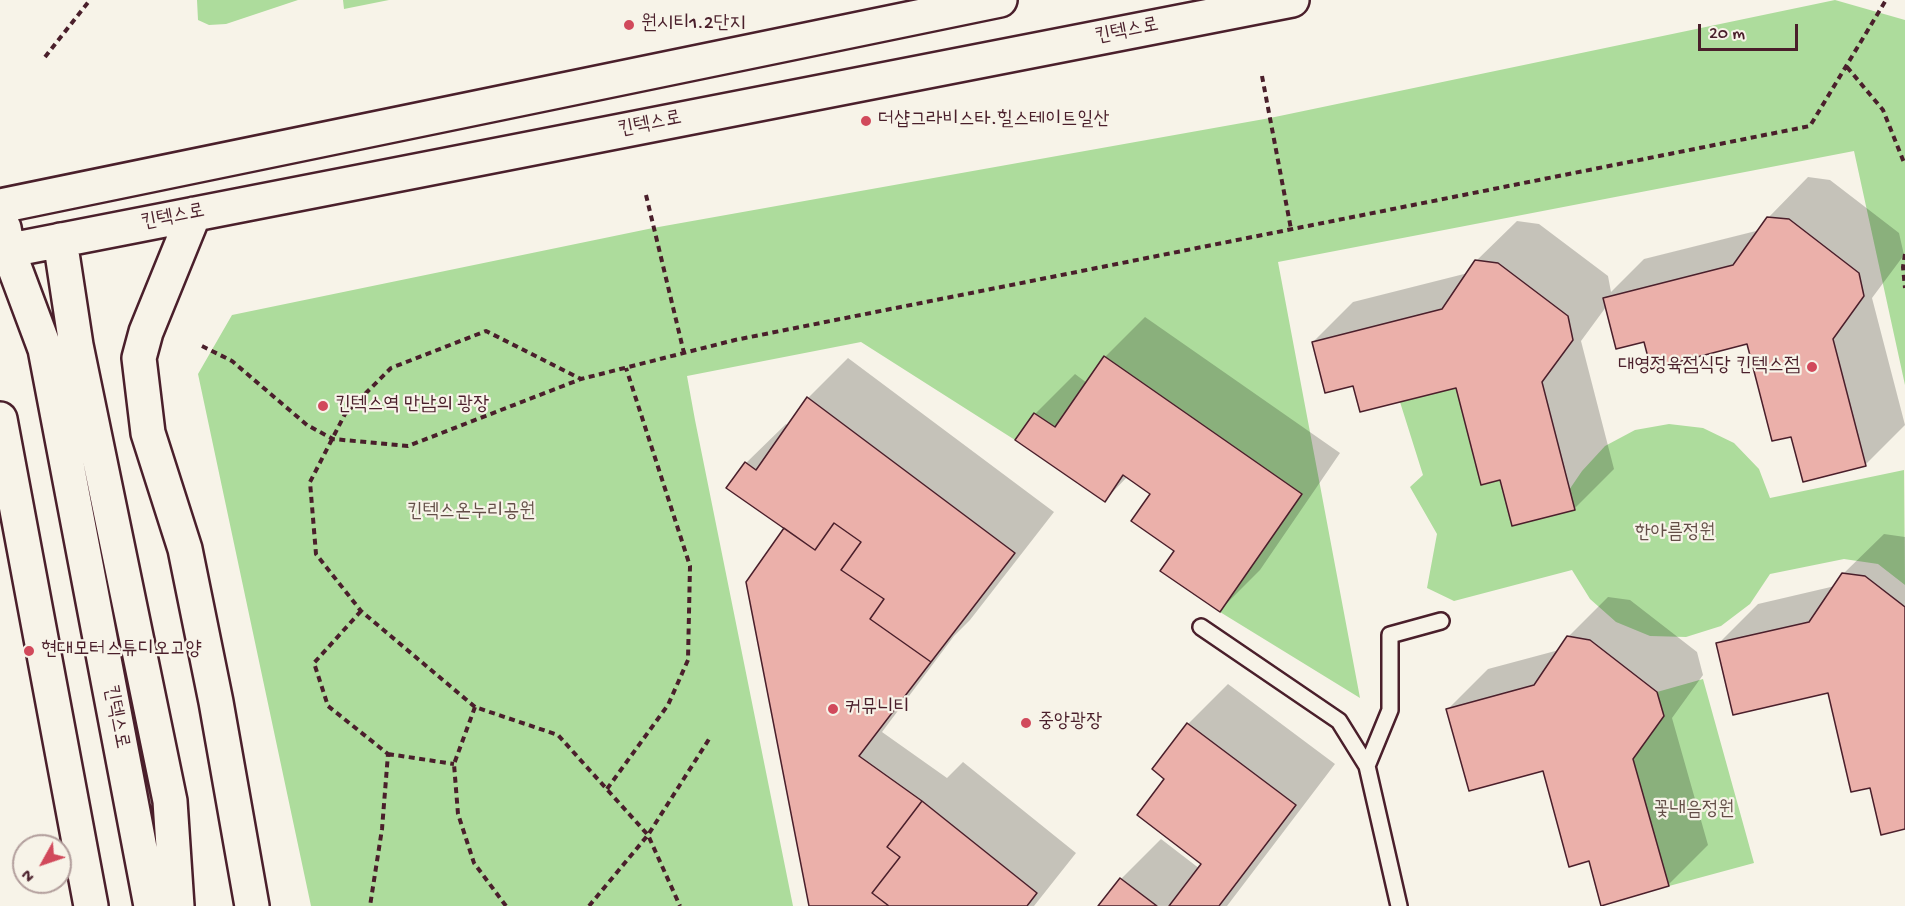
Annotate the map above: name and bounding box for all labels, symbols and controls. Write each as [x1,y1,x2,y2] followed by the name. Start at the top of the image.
[1701,12,1802,50] scale bar
[641,13,746,37] place label: 원시티1.2단지
[1093,14,1161,50] street label: 킨텍스로
[622,18,636,32] marker: 원시티1.2단지
[1709,24,1745,45] text: 20 m
[616,107,684,143] street label: 킨텍스로
[878,109,1110,133] place label: 더샵그라비스타.힐스테이트일산
[859,114,873,128] marker: 더샵그라비스타.힐스테이트일산
[139,200,207,236] street label: 킨텍스로
[1618,355,1800,379] place label: 대영정육점식당 킨텍스점
[1805,360,1819,374] marker: 대영정육점식당 킨텍스점
[335,394,489,418] place label: 킨텍스역 만남의 광장
[316,399,330,413] marker: 킨텍스역 만남의 광장
[407,501,535,525] park label: 킨텍스온누리공원
[1635,522,1715,546] park label: 한아름정원
[41,639,202,663] place label: 현대모터스튜디오고양
[22,644,36,658] marker: 현대모터스튜디오고양
[97,683,133,751] street label: 킨텍스로
[845,697,909,721] place label: 커뮤니티
[826,702,840,716] marker: 커뮤니티
[1038,711,1102,735] place label: 중앙광장
[1019,716,1033,730] marker: 중앙광장
[1654,799,1734,823] park label: 꽃내음정원
[12,834,72,894] north arrow
[19,865,40,885] text: N

